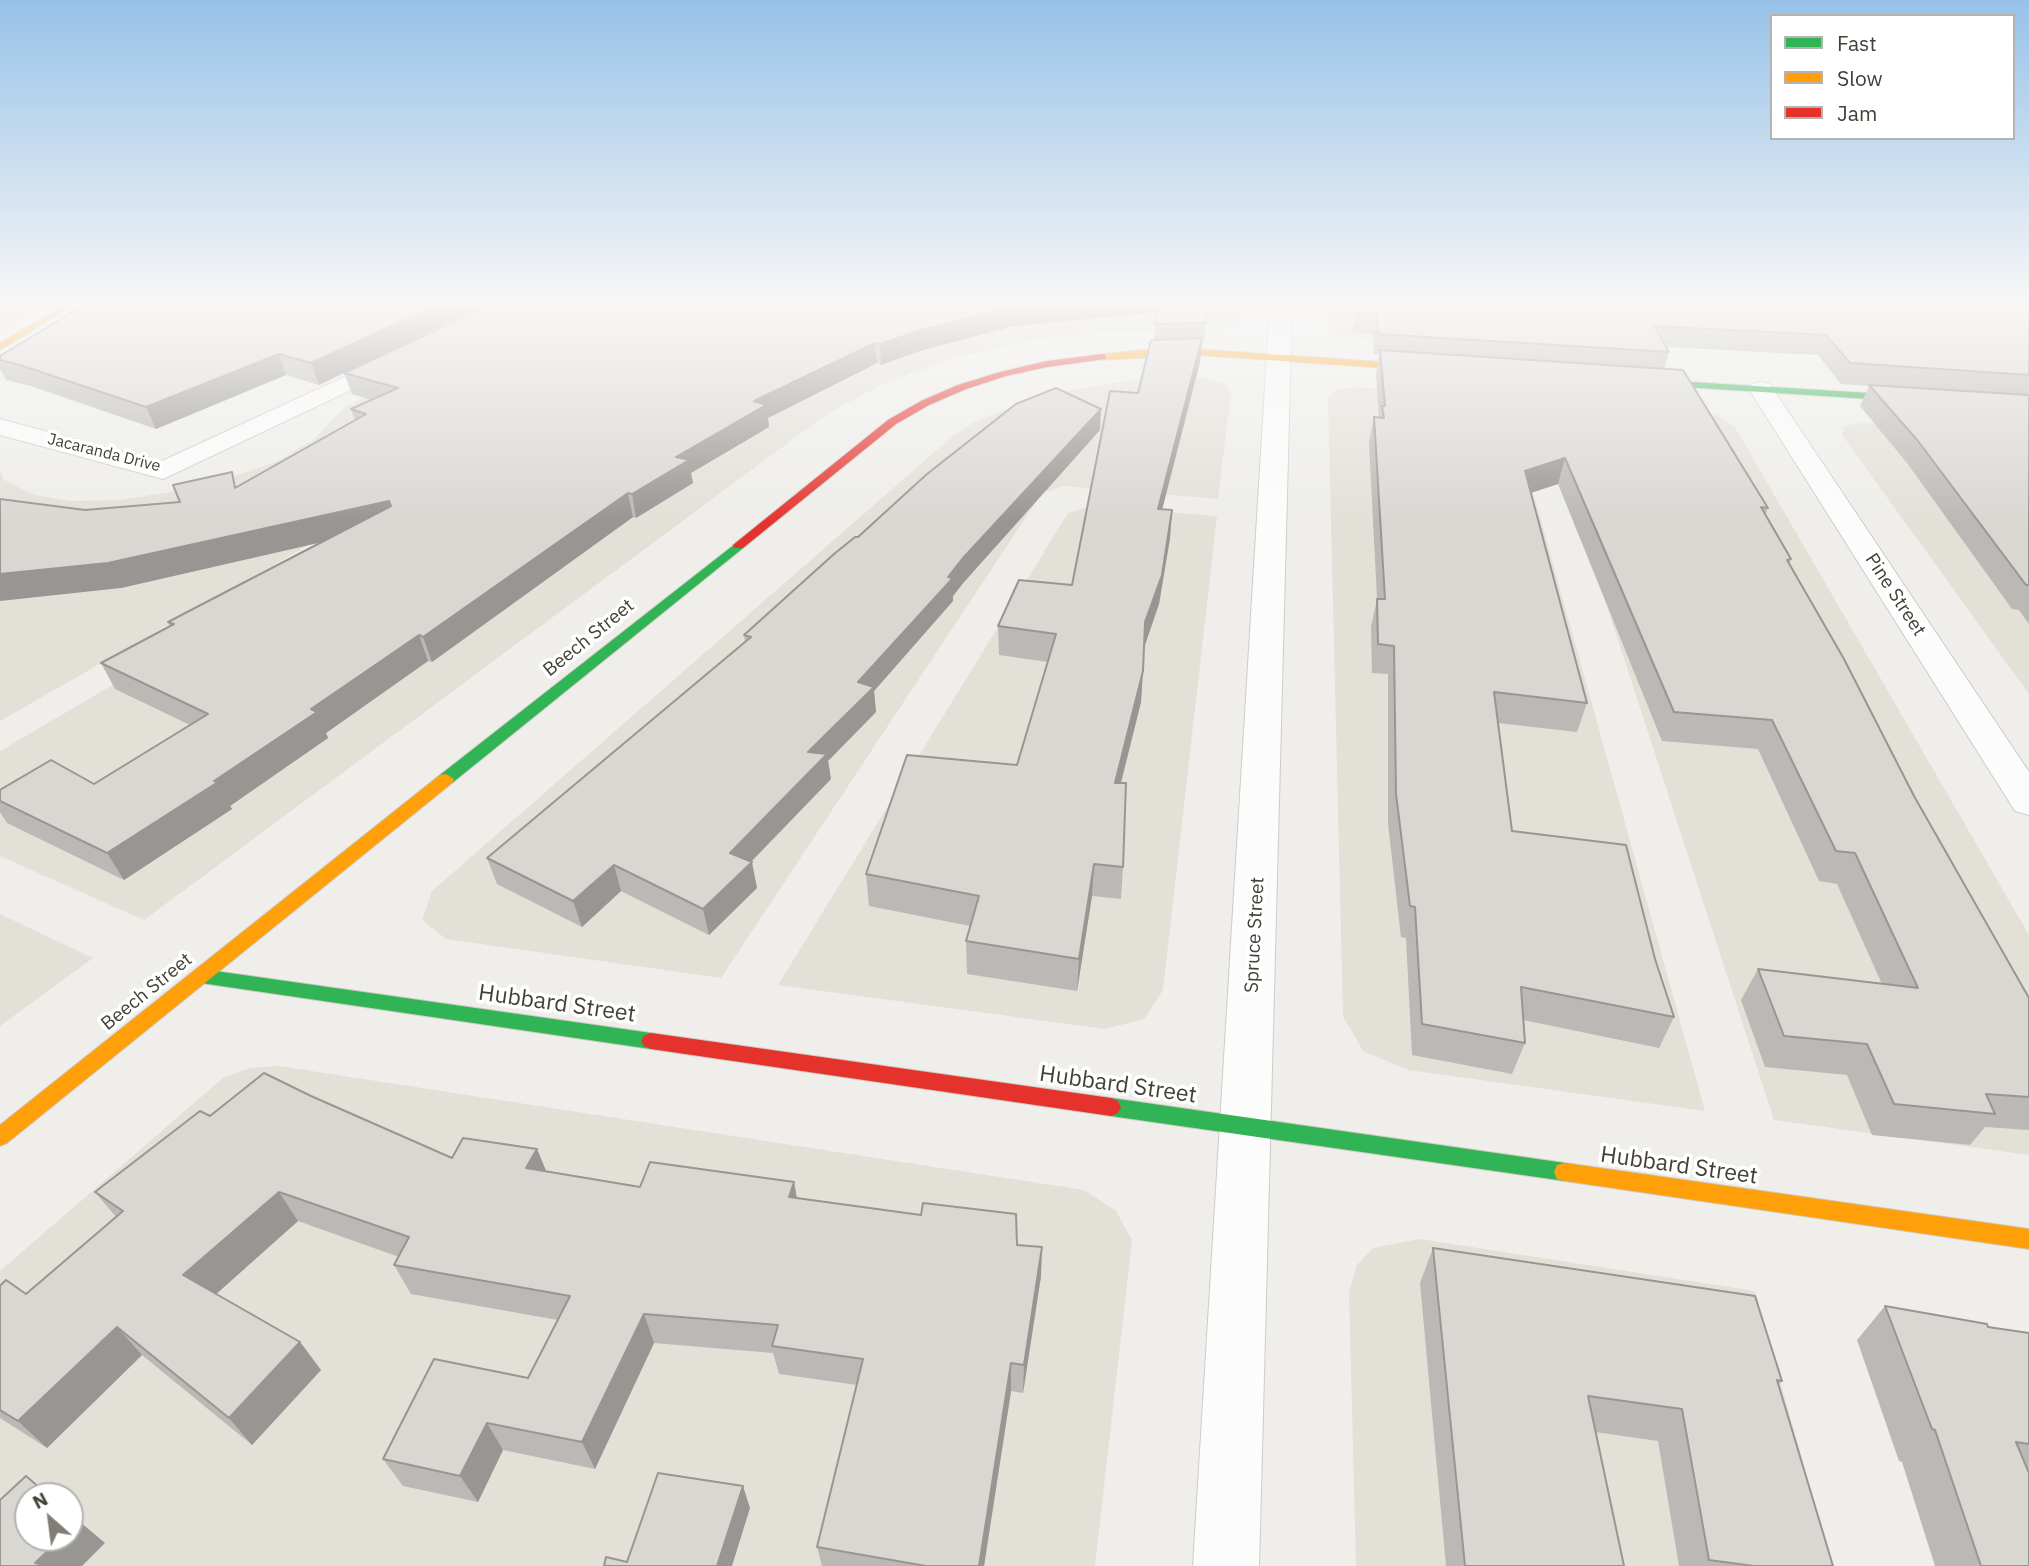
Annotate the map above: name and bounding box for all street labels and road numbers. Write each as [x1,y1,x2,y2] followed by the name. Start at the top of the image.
[46,430,162,476] street label: Jacaranda Drive
[1860,549,1930,641] street label: Pine Street
[539,594,639,682] street label: Beech Street
[1241,876,1269,994] street label: Spruce Street
[97,948,197,1036] street label: Beech Street
[477,979,637,1029] street label: Hubbard Street
[1038,1060,1198,1110] street label: Hubbard Street
[1599,1141,1759,1191] street label: Hubbard Street

